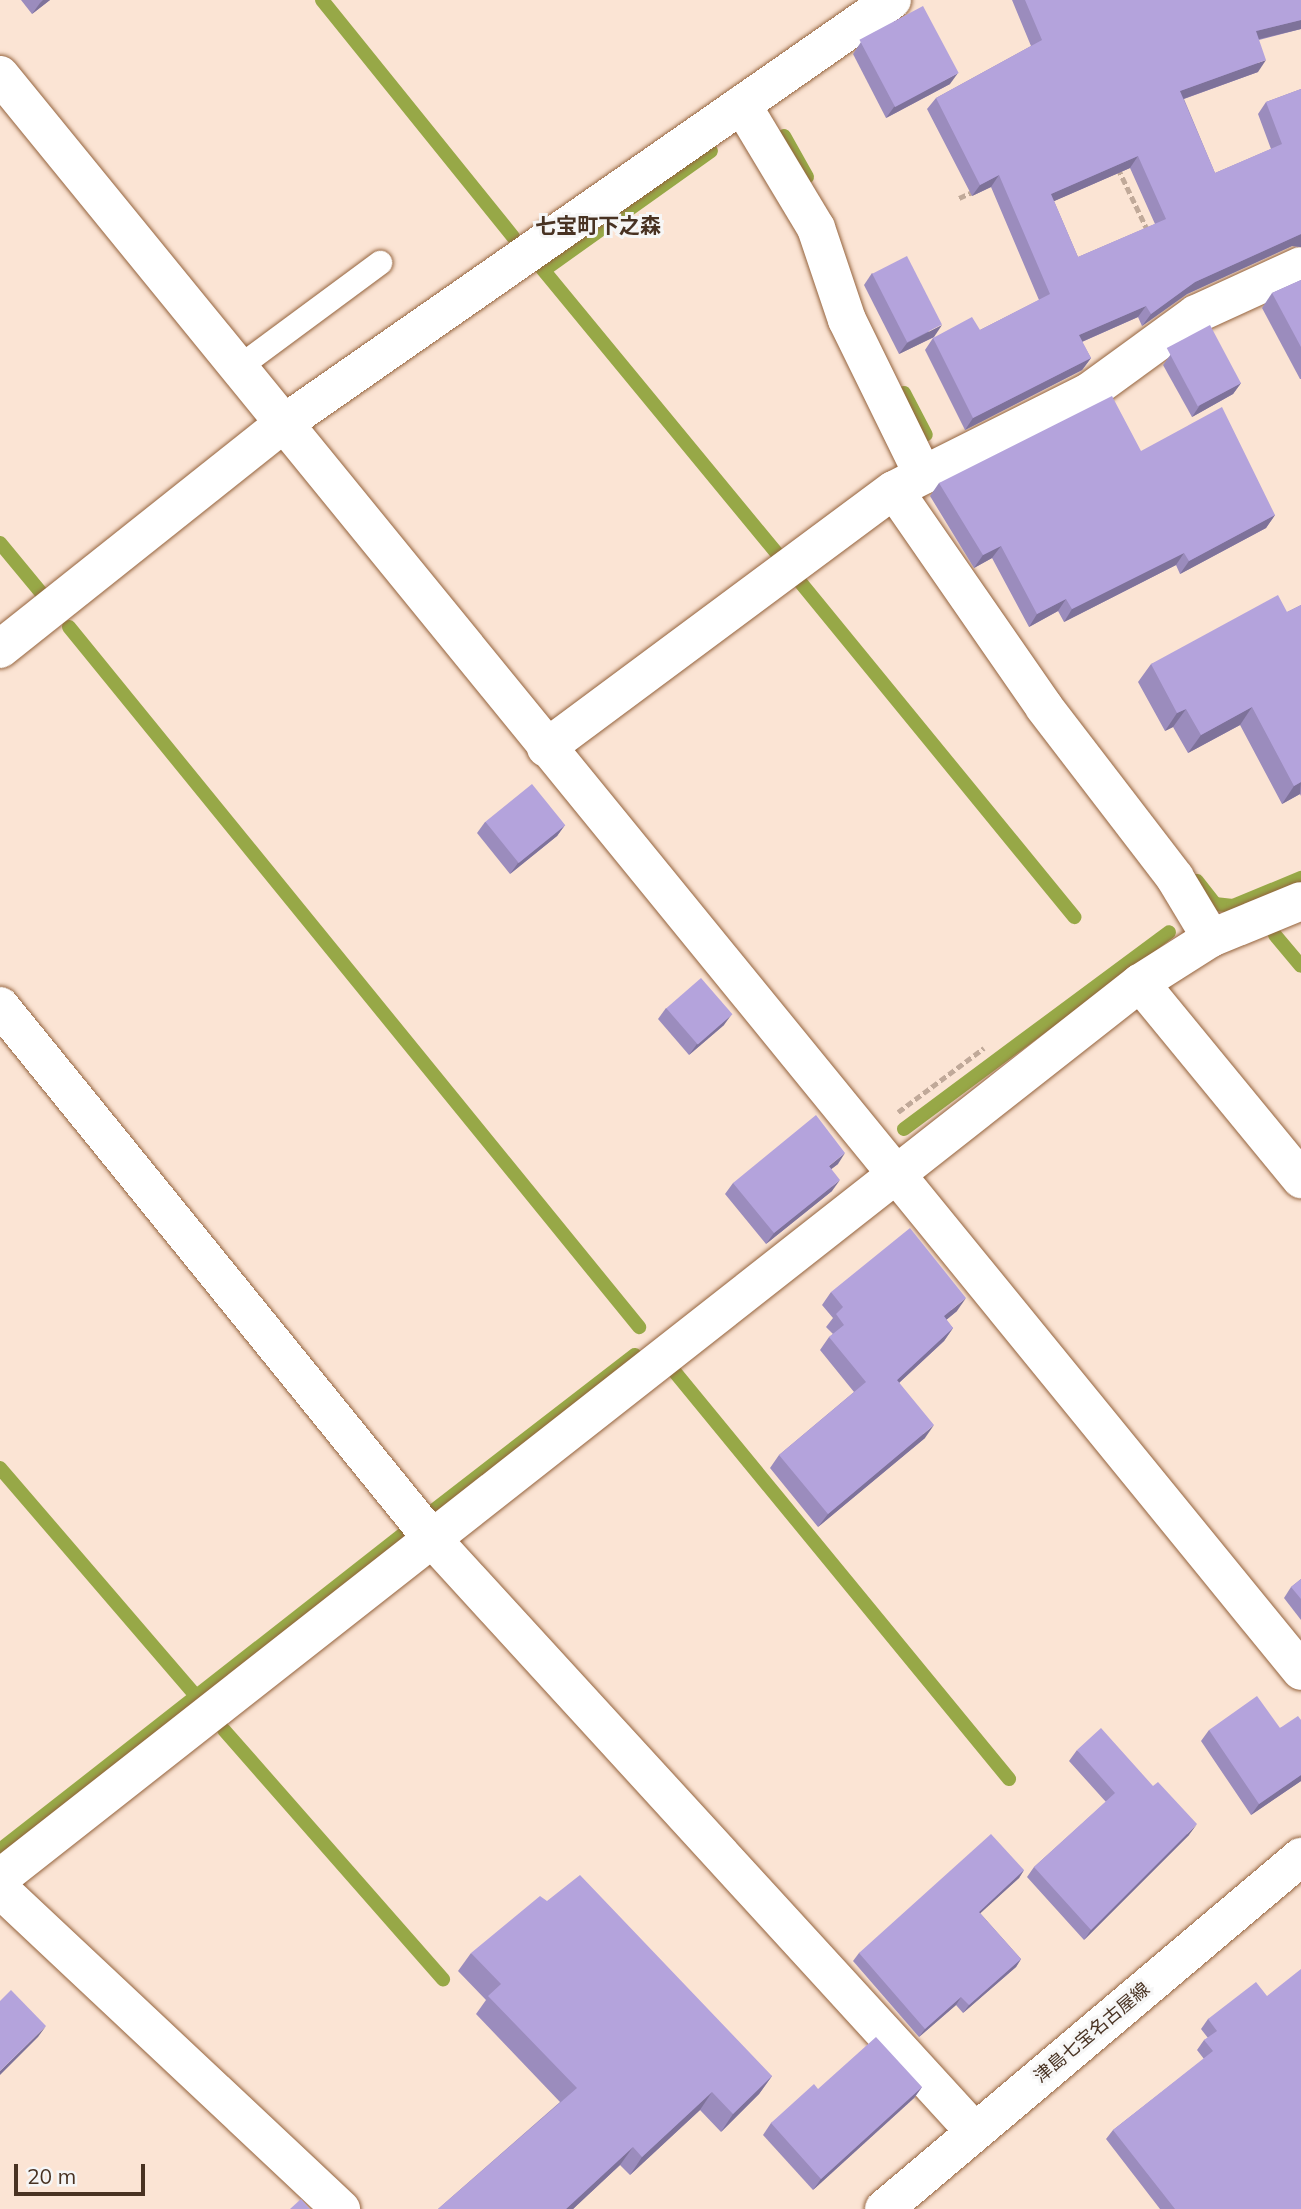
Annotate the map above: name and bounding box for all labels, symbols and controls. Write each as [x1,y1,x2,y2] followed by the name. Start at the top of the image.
[535,212,661,238] district label: 七宝町下之森
[1030,1978,1154,2088] street label: 津島七宝名古屋線
[18,2150,149,2194] scale bar
[27,2163,76,2189] text: 20 m

